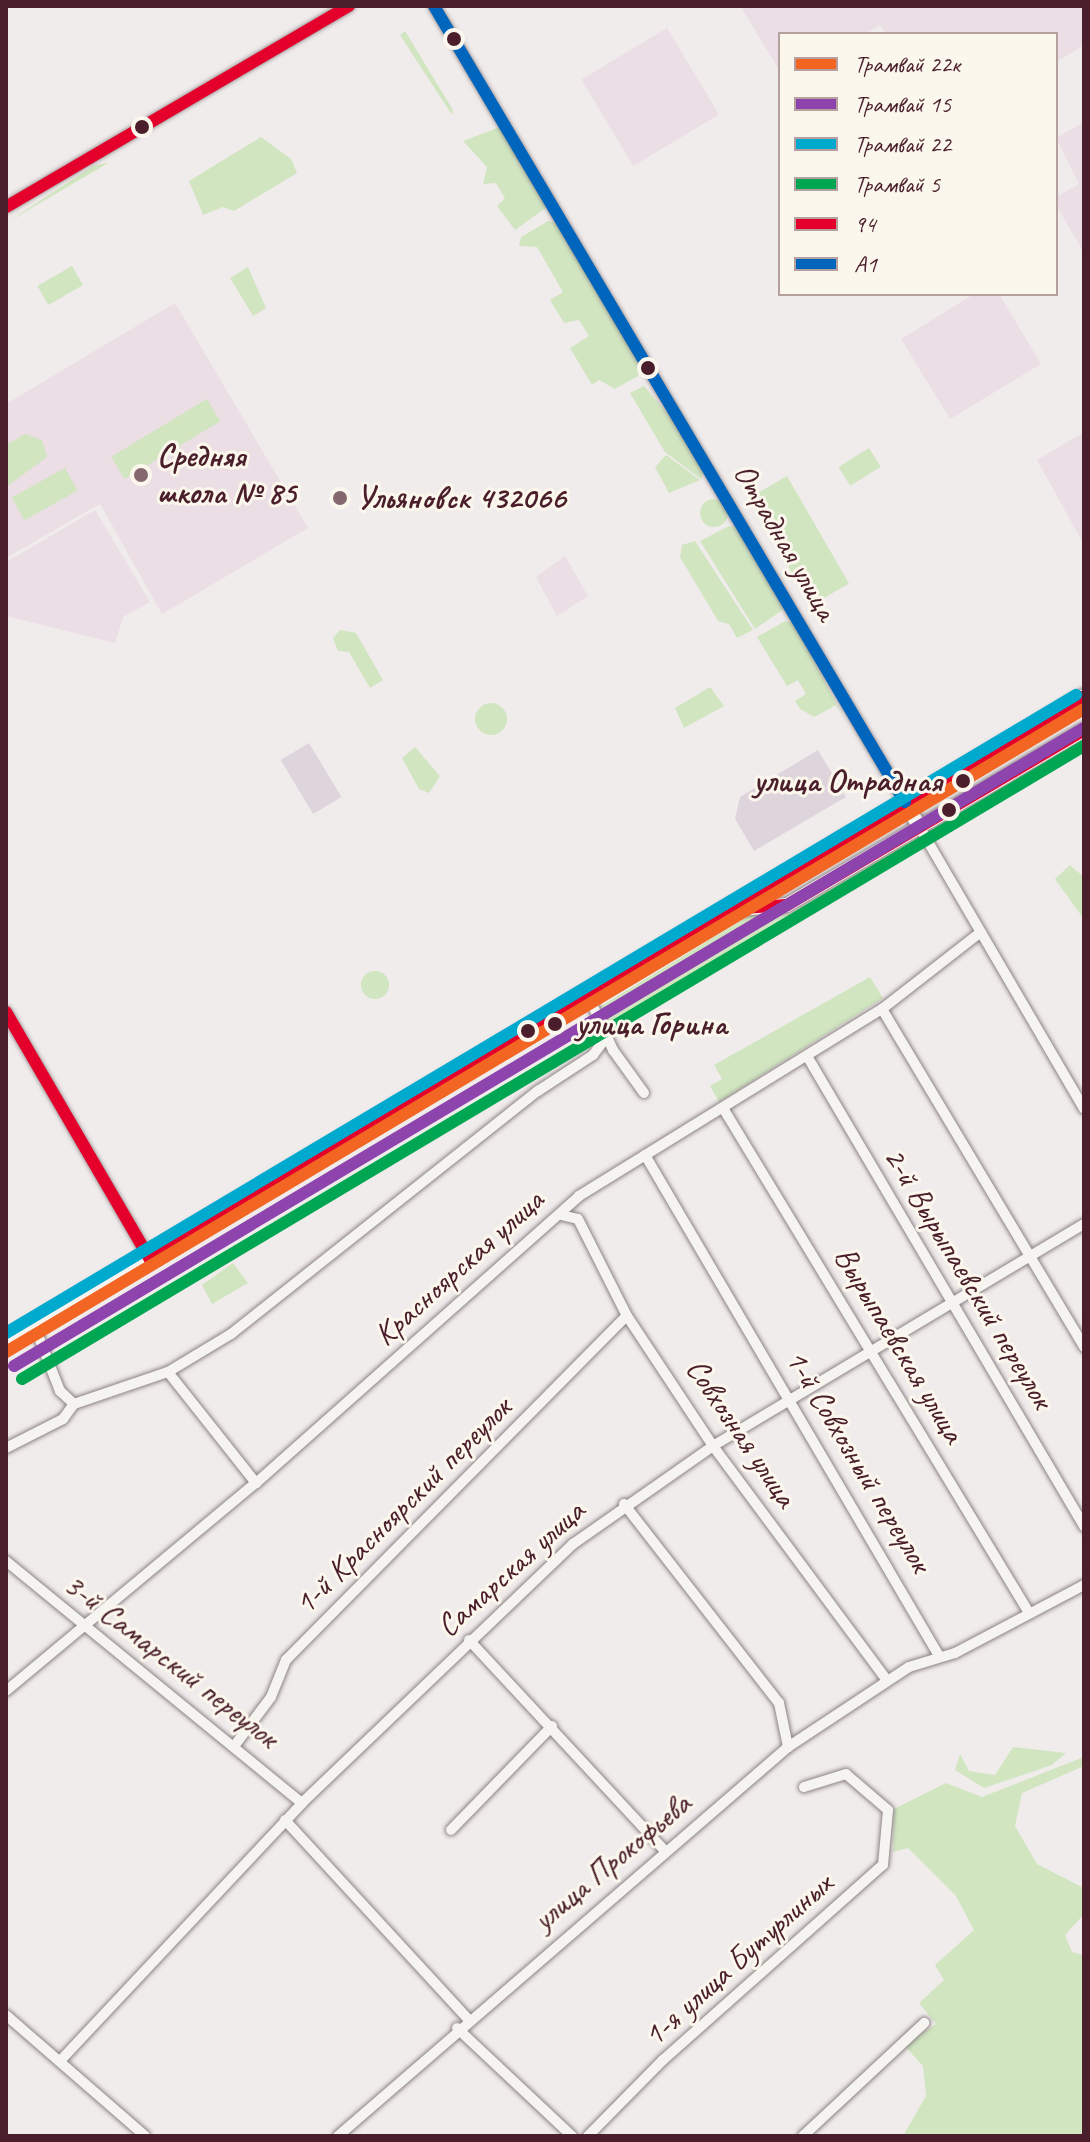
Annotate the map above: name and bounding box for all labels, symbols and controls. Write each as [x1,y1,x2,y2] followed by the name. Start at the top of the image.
[446,31,462,47] unlabelled marker
[778,32,1058,296] legend
[854,49,960,79] text: Трамвай 22к
[854,89,951,119] text: Трамвай 15
[134,119,150,135] unlabelled marker
[854,129,951,159] text: Трамвай 22
[854,169,940,199] text: Трамвай 5
[854,209,876,239] text: 94
[854,249,877,279] text: А1
[640,360,656,376] unlabelled marker
[157,438,296,513] place label: Средняя школа № 85
[724,456,846,628] street label: Отрадная улица
[132,466,150,484] marker: Средняя школа № 85
[356,479,566,517] place label: Ульяновск 432066
[331,489,349,507] marker: Ульяновск 432066
[754,762,942,800] place label: улица Отрадная
[949,767,977,795] marker: улица Отрадная
[941,802,957,818] unlabelled marker
[576,1005,725,1043] place label: улица Горина
[541,1010,569,1038] marker: улица Горина
[520,1023,536,1039] unlabelled marker
[875,1140,1061,1416] street label: 2-й Вырыпаевский переулок
[365,1181,553,1355] street label: Красноярская улица
[825,1239,973,1451] street label: Вырыпаевская улица
[776,1343,940,1579] street label: 1-й Совхозный переулок
[676,1350,806,1516] street label: Совхозная улица
[286,1389,520,1623] street label: 1-й Красноярский переулок
[428,1492,594,1646] street label: Самарская улица
[56,1565,286,1757] street label: 3-й Самарский переулок
[524,1784,700,1940] street label: улица Прокофьева
[635,1865,841,2055] street label: 1-я улица Бутурлиных

